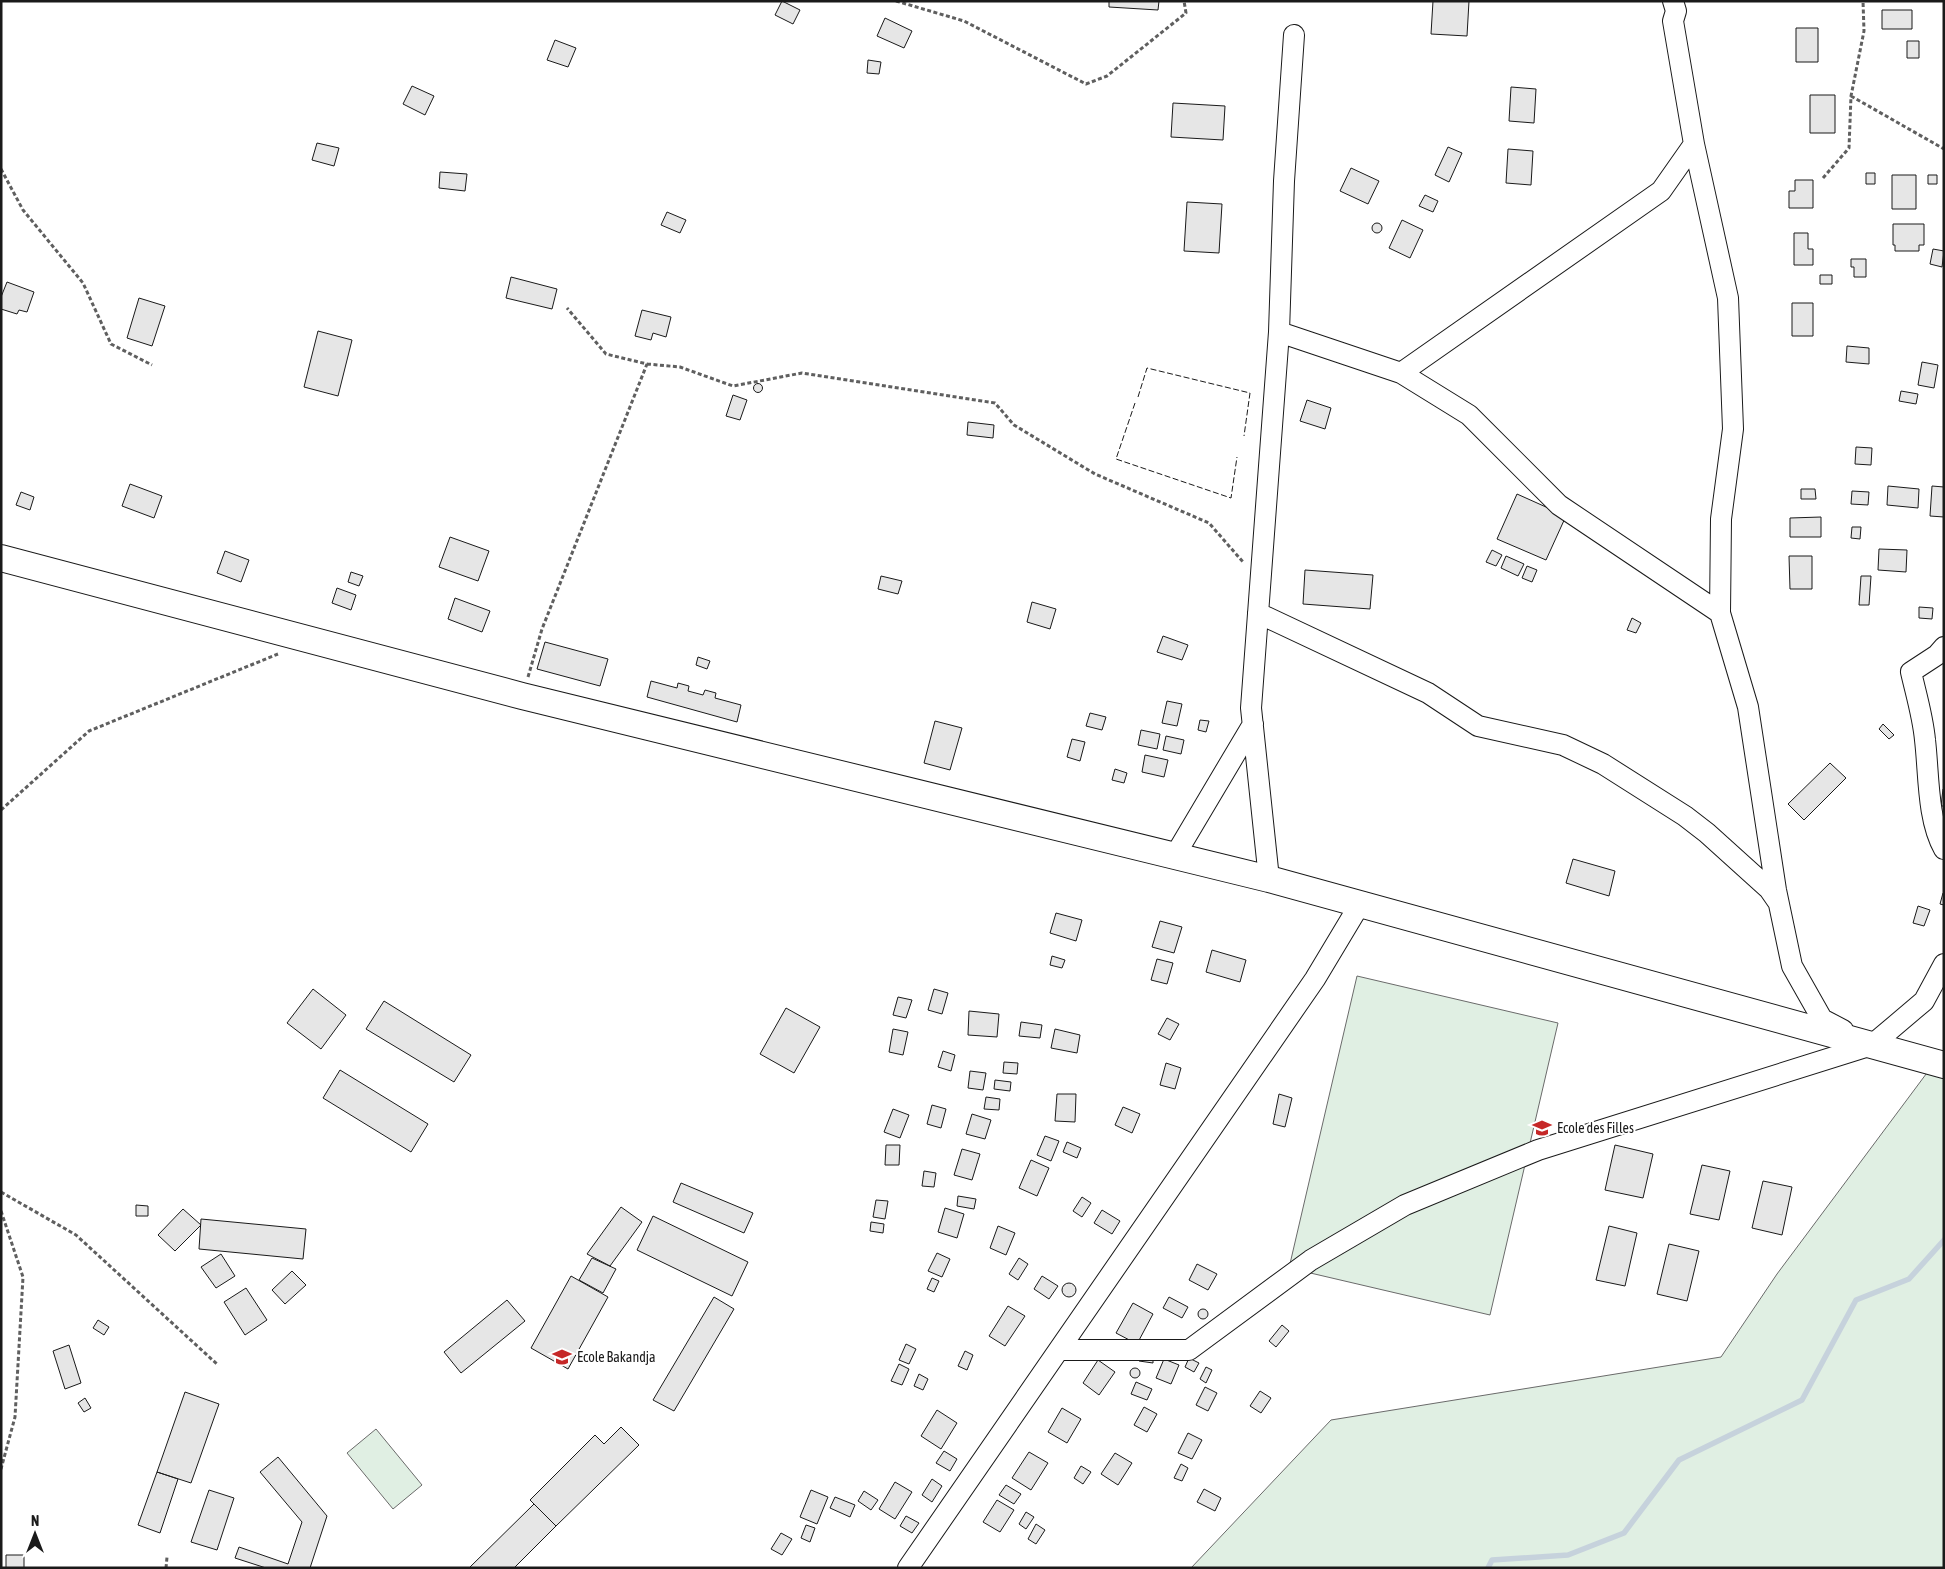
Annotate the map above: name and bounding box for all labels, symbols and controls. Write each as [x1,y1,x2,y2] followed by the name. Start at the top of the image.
[1531,1117,1553,1139] school or university icon: Ecole des Filles
[1557,1120,1634,1136] place label: Ecole des Filles
[551,1346,573,1368] school or university icon: Ecole Bakandja
[577,1349,656,1365] place label: Ecole Bakandja
[10,1509,60,1559] north arrow
[31,1513,39,1529] text: N

